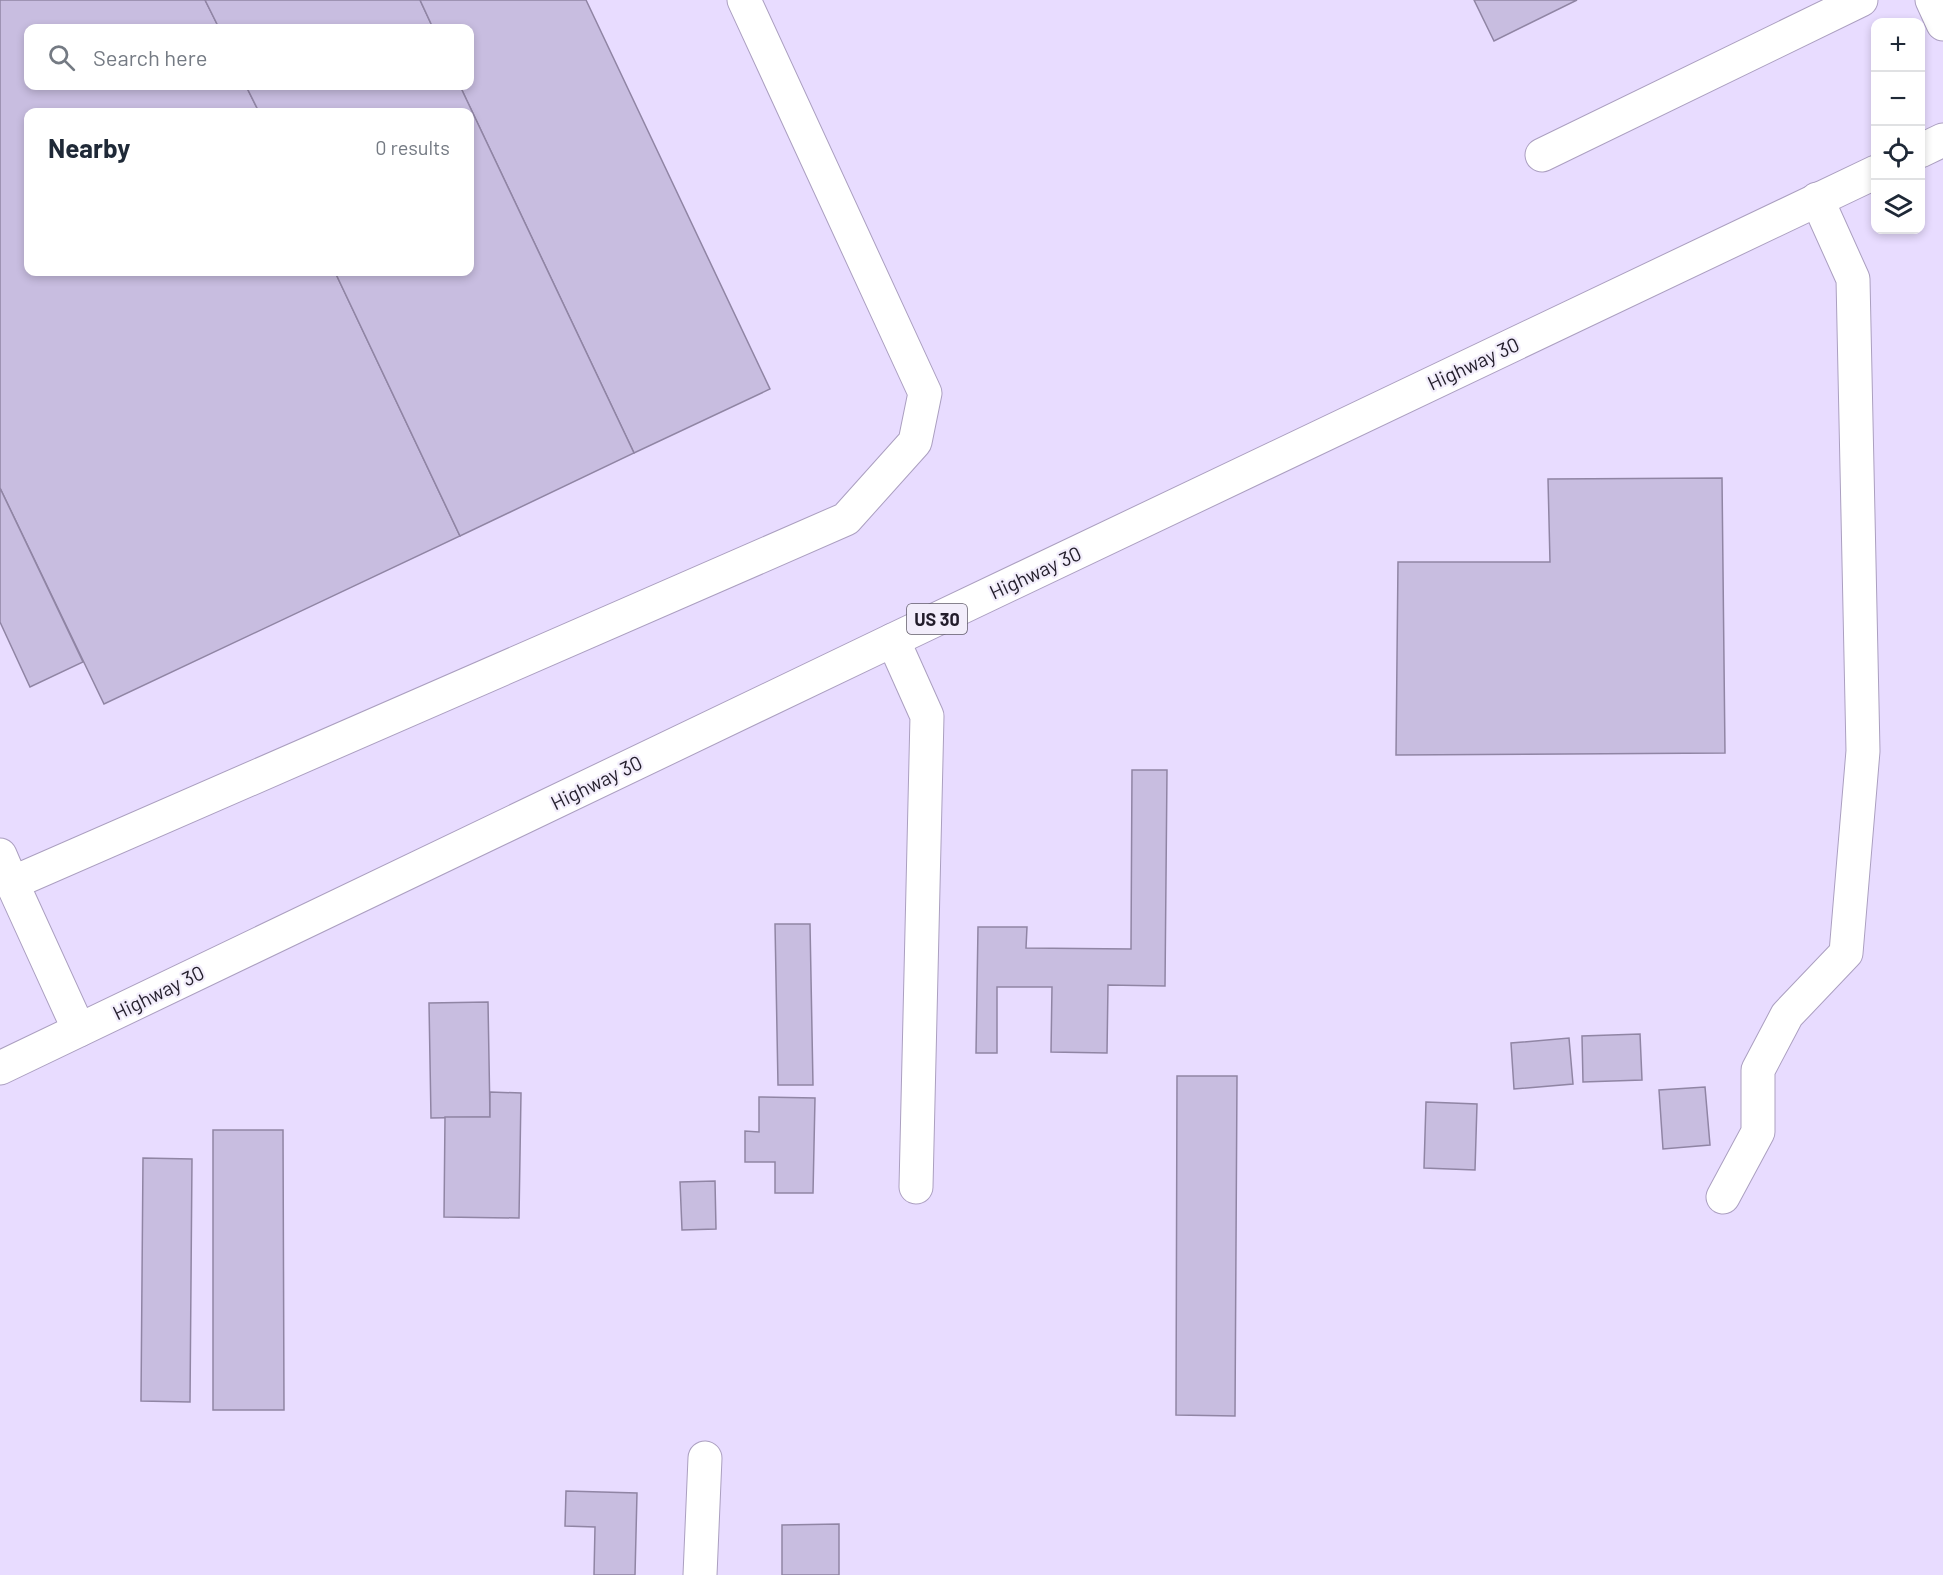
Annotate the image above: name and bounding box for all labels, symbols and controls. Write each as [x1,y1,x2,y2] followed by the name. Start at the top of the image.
[1871,18,1925,234] map controls
[1871,18,1925,72] button: +
[24,24,474,90] search box
[45,41,78,74] icon: search
[93,44,207,70] text: Search here
[1871,72,1925,126] button: −
[1871,126,1925,180] button: locate
[48,132,130,163] text: Nearby
[375,135,450,159] text: 0 results
[1871,180,1925,234] button: layers
[1423,331,1523,395] street label: Highway 30
[985,540,1085,604] street label: Highway 30
[907,604,967,634] road number: US 30
[546,750,646,814] street label: Highway 30
[108,960,208,1024] street label: Highway 30

